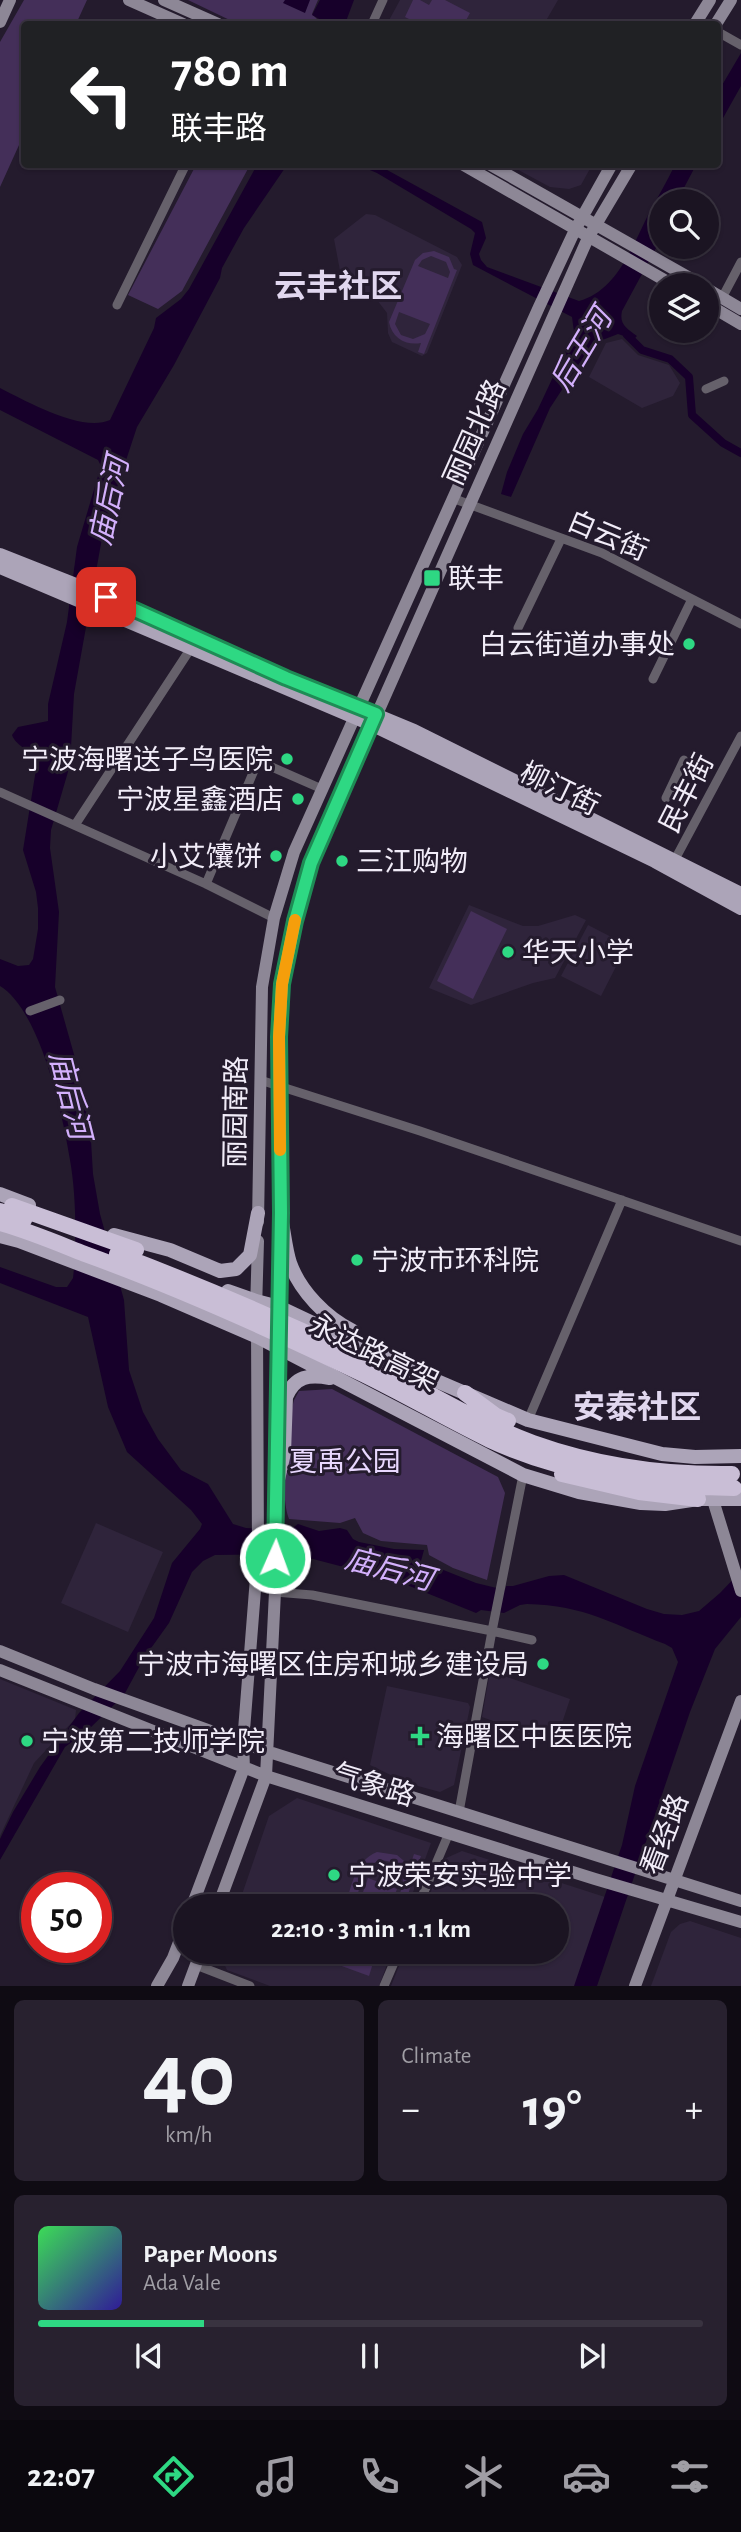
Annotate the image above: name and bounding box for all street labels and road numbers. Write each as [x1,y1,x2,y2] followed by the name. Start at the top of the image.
[438,375,511,490] street label: 丽园北路
[563,506,652,566] street label: 白云街
[654,749,719,838] street label: 民丰街
[515,757,604,821] street label: 柳汀街
[220,1056,252,1168] street label: 丽园南路
[304,1309,443,1397] street label: 永达路高架
[329,1758,418,1812] street label: 气象路
[636,1790,694,1879] street label: 看经路

